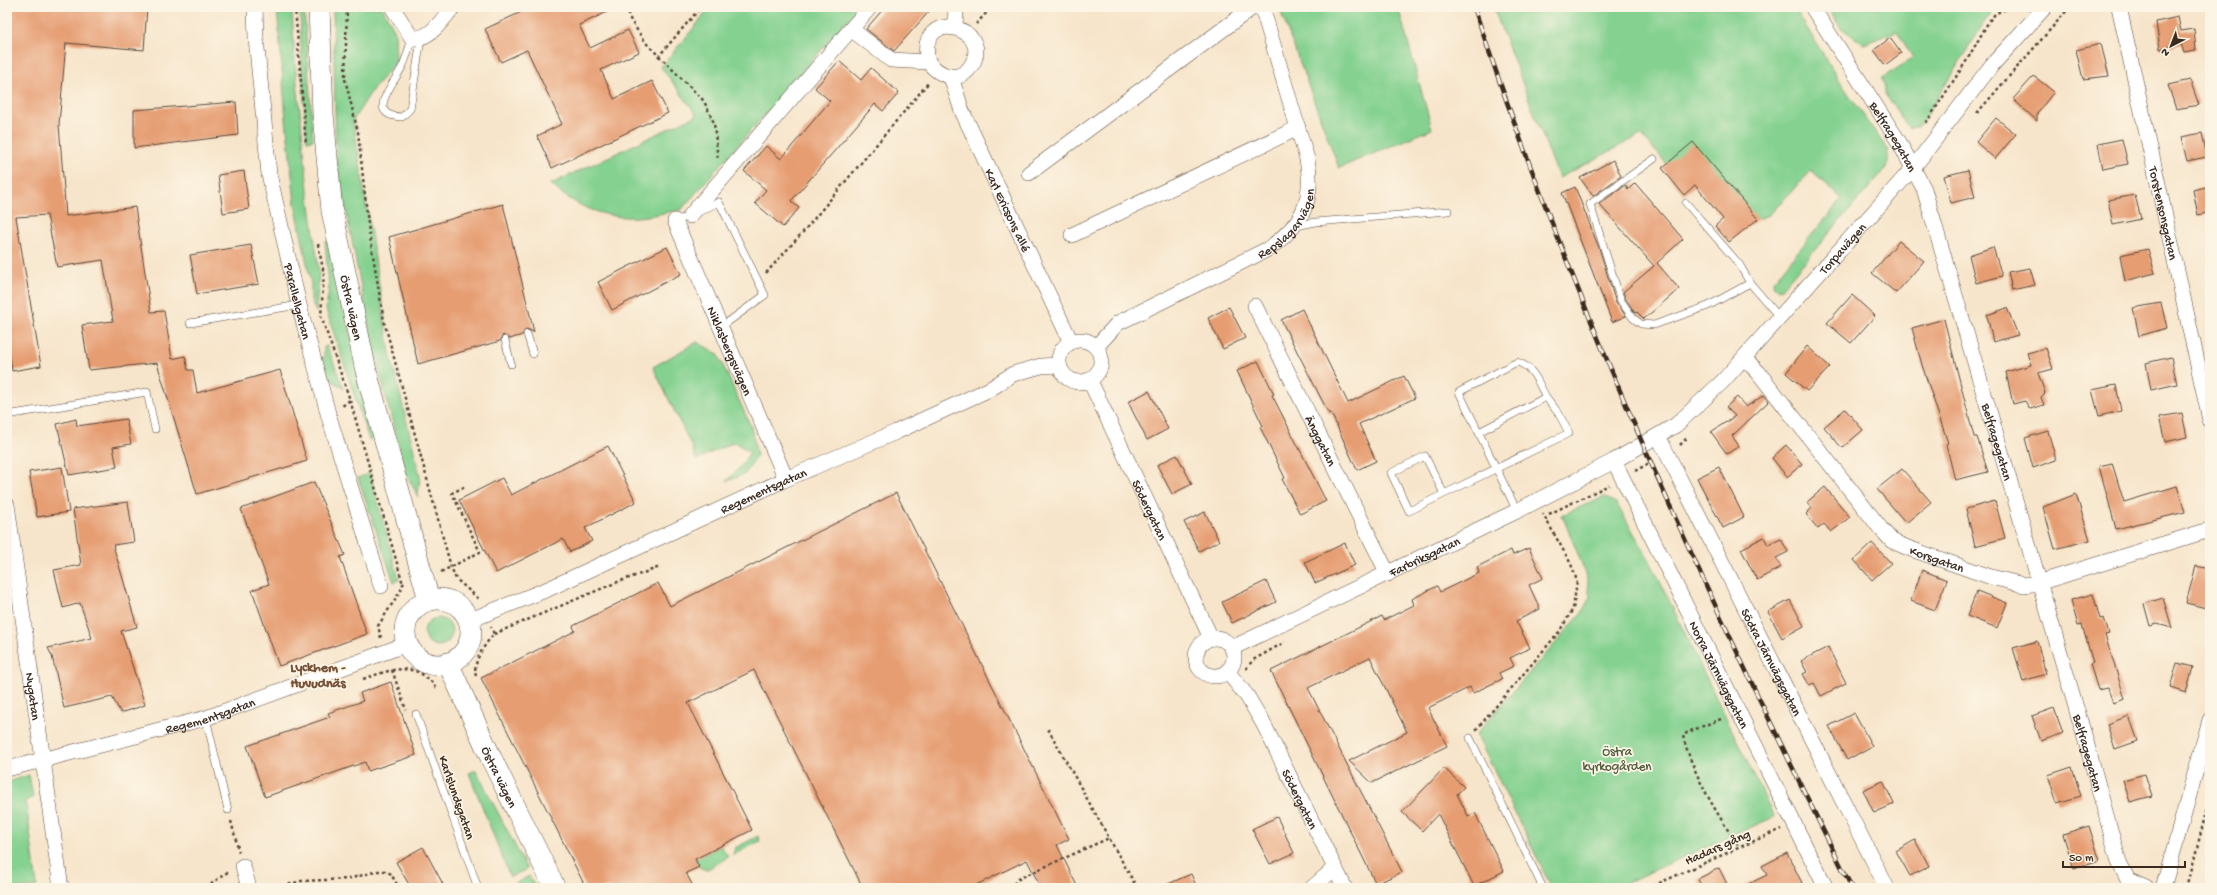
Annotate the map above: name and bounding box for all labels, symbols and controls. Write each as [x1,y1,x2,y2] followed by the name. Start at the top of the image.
[2151,26,2191,66] north arrow
[2159,45,2172,59] text: N
[1864,99,1919,176] street label: Belfragegatan
[2144,164,2180,263] street label: Torstensonsgatan
[980,167,1033,255] street label: Karl Ericsons allé
[1255,187,1319,263] street label: Repslagarvägen
[1816,220,1871,279] street label: Torpavägen
[279,261,313,342] street label: Parallellgatan
[336,274,364,343] street label: Östra vägen
[703,305,755,399] street label: Niklasbergsvägen
[1977,401,2014,483] street label: Belfragegatan
[1301,413,1339,470] street label: Änggatan
[719,466,810,518] street label: Regementsgatan
[1128,478,1169,544] street label: Södergatan
[1386,534,1464,582] street label: Farbriksgatan
[1907,544,1966,577] street label: Korsgatan
[1737,606,1804,720] street label: Södra Järnvägsgatan
[1685,619,1751,732] street label: Norra Järnvägsgatan
[290,660,346,693] district label: Lyckhem - Huvudnäs
[21,672,42,722] street label: Nygatan
[164,695,258,738] street label: Regementsgatan
[2068,712,2105,794] street label: Belfragegatan
[477,745,520,811] street label: Östra vägen
[1582,745,1652,775] park label: Östra kyrkogården
[434,754,477,842] street label: Karlslundsgatan
[1277,767,1320,833] street label: Södergatan
[1683,827,1753,869] street label: Hadars gång
[2063,843,2185,869] scale bar
[2069,852,2094,866] text: 50 m

